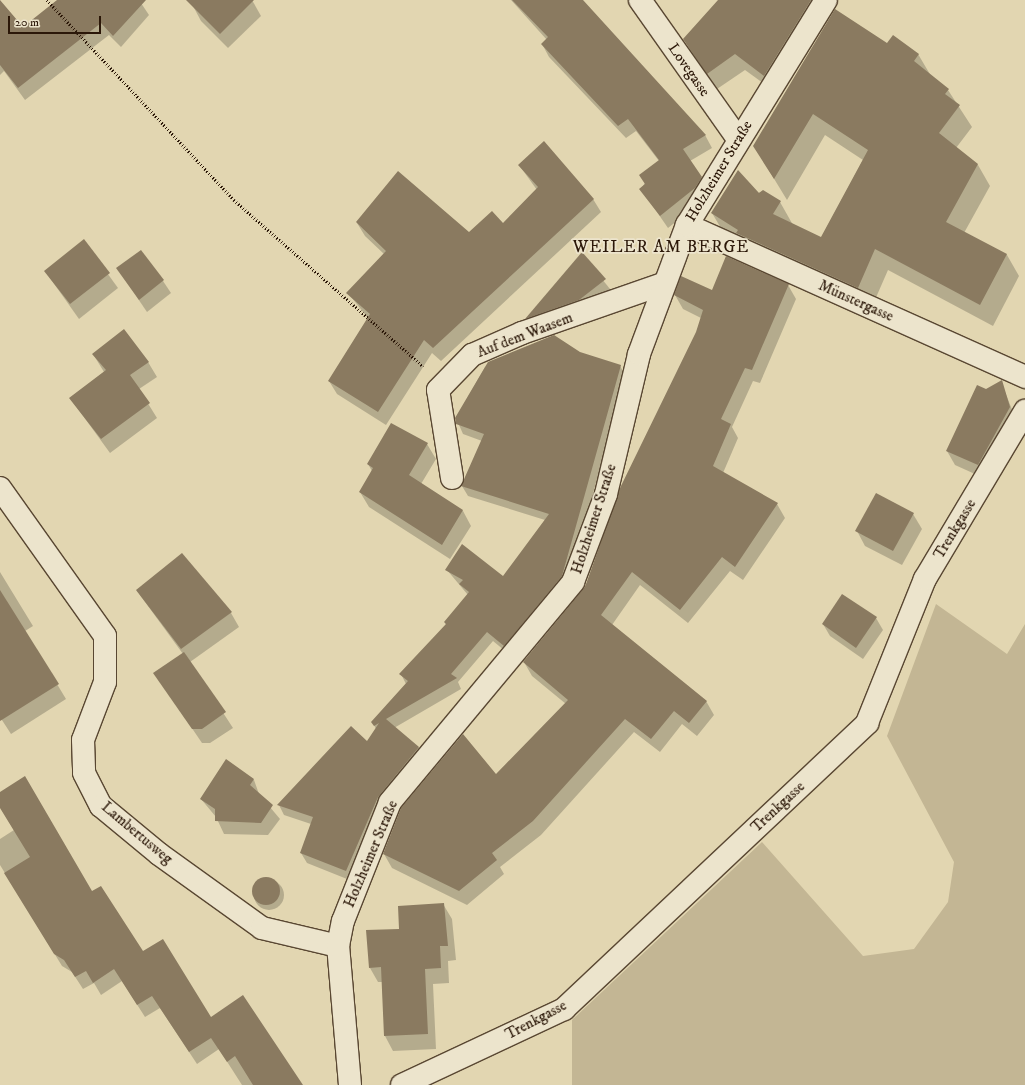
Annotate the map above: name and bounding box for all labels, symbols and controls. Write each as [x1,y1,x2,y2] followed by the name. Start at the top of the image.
[10,8,103,34] scale bar
[15,15,39,30] text: 20 m
[664,40,714,100] street label: Lovegasse
[682,117,756,225] street label: Holzheimer Straße
[573,238,749,258] district label: WEILER AM BERGE
[816,276,896,326] street label: Münstergasse
[475,308,575,362] street label: Auf dem Waasem
[568,462,620,576] street label: Holzheimer Straße
[930,496,980,562] street label: Trenkgasse
[747,778,809,836] street label: Trenkgasse
[98,798,176,868] street label: Lambertusweg
[340,798,402,910] street label: Holzheimer Straße
[502,996,570,1044] street label: Trenkgasse

